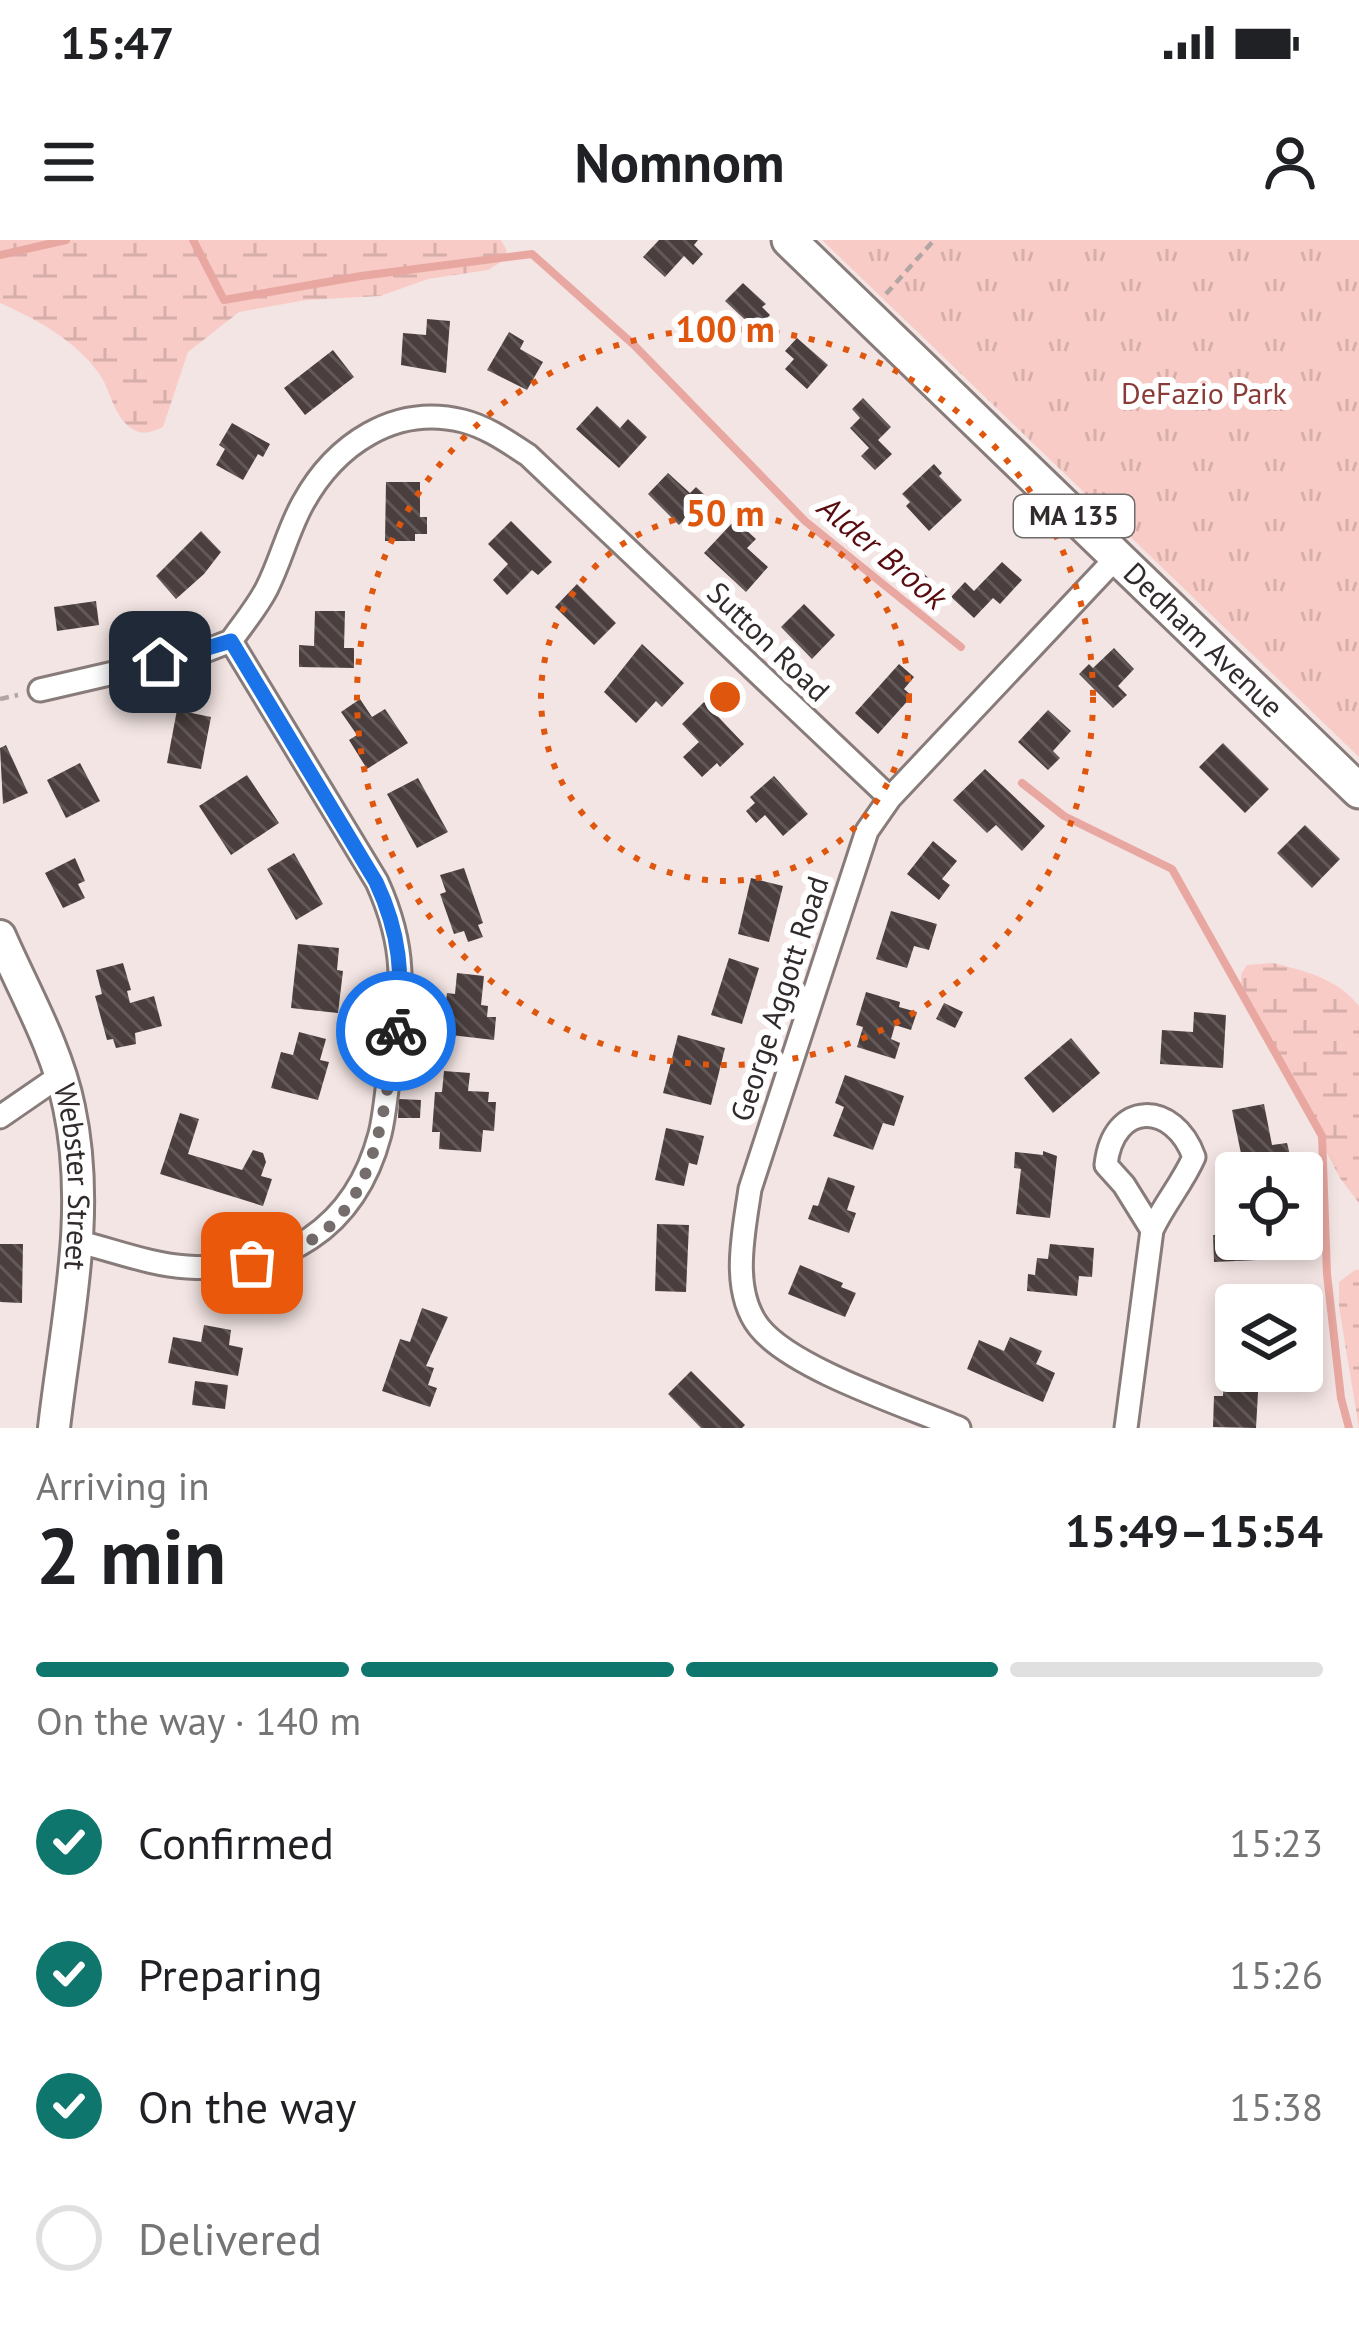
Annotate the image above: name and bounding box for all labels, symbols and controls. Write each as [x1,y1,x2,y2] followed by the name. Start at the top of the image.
[60,13,174,71] text: 15:47
[575,127,784,197] text: Nomnom
[36,129,102,195] icon: menu
[1257,129,1323,195] icon: person
[675,305,775,352] text: 100 m
[1121,373,1288,412] park label: DeFazio Park
[808,484,958,619] water label: Alder Brook
[686,489,764,536] text: 50 m
[1014,495,1134,537] road number: MA 135
[1116,553,1292,725] street label: Dedham Avenue
[699,573,839,709] street label: Sutton Road
[109,611,211,713] pin
[127,629,193,695] icon: home
[704,676,746,718] centre of rings
[721,871,837,1126] street label: George Aggott Road
[336,971,456,1091] courier
[363,998,429,1064] icon: bike
[46,1079,99,1272] street label: Webster Street
[1215,1152,1323,1392] map controls
[1215,1152,1323,1260] button: locate
[201,1212,303,1314] pin
[219,1230,285,1296] icon: bag
[1215,1284,1323,1392] button: layers
[36,1460,210,1511] text: Arriving in
[1065,1501,1323,1559] text: 15:49–15:54
[36,1505,226,1606] text: 2 min
[36,1695,361,1746] text: On the way · 140 m
[36,1809,102,1875] icon: check
[138,1813,334,1871] text: Confirmed
[1229,1817,1323,1868] text: 15:23
[36,1941,102,2007] icon: check
[138,1945,323,2003] text: Preparing
[1229,1949,1323,2000] text: 15:26
[36,2073,102,2139] icon: check
[138,2077,357,2135] text: On the way
[1229,2081,1323,2132] text: 15:38
[138,2209,322,2267] text: Delivered

